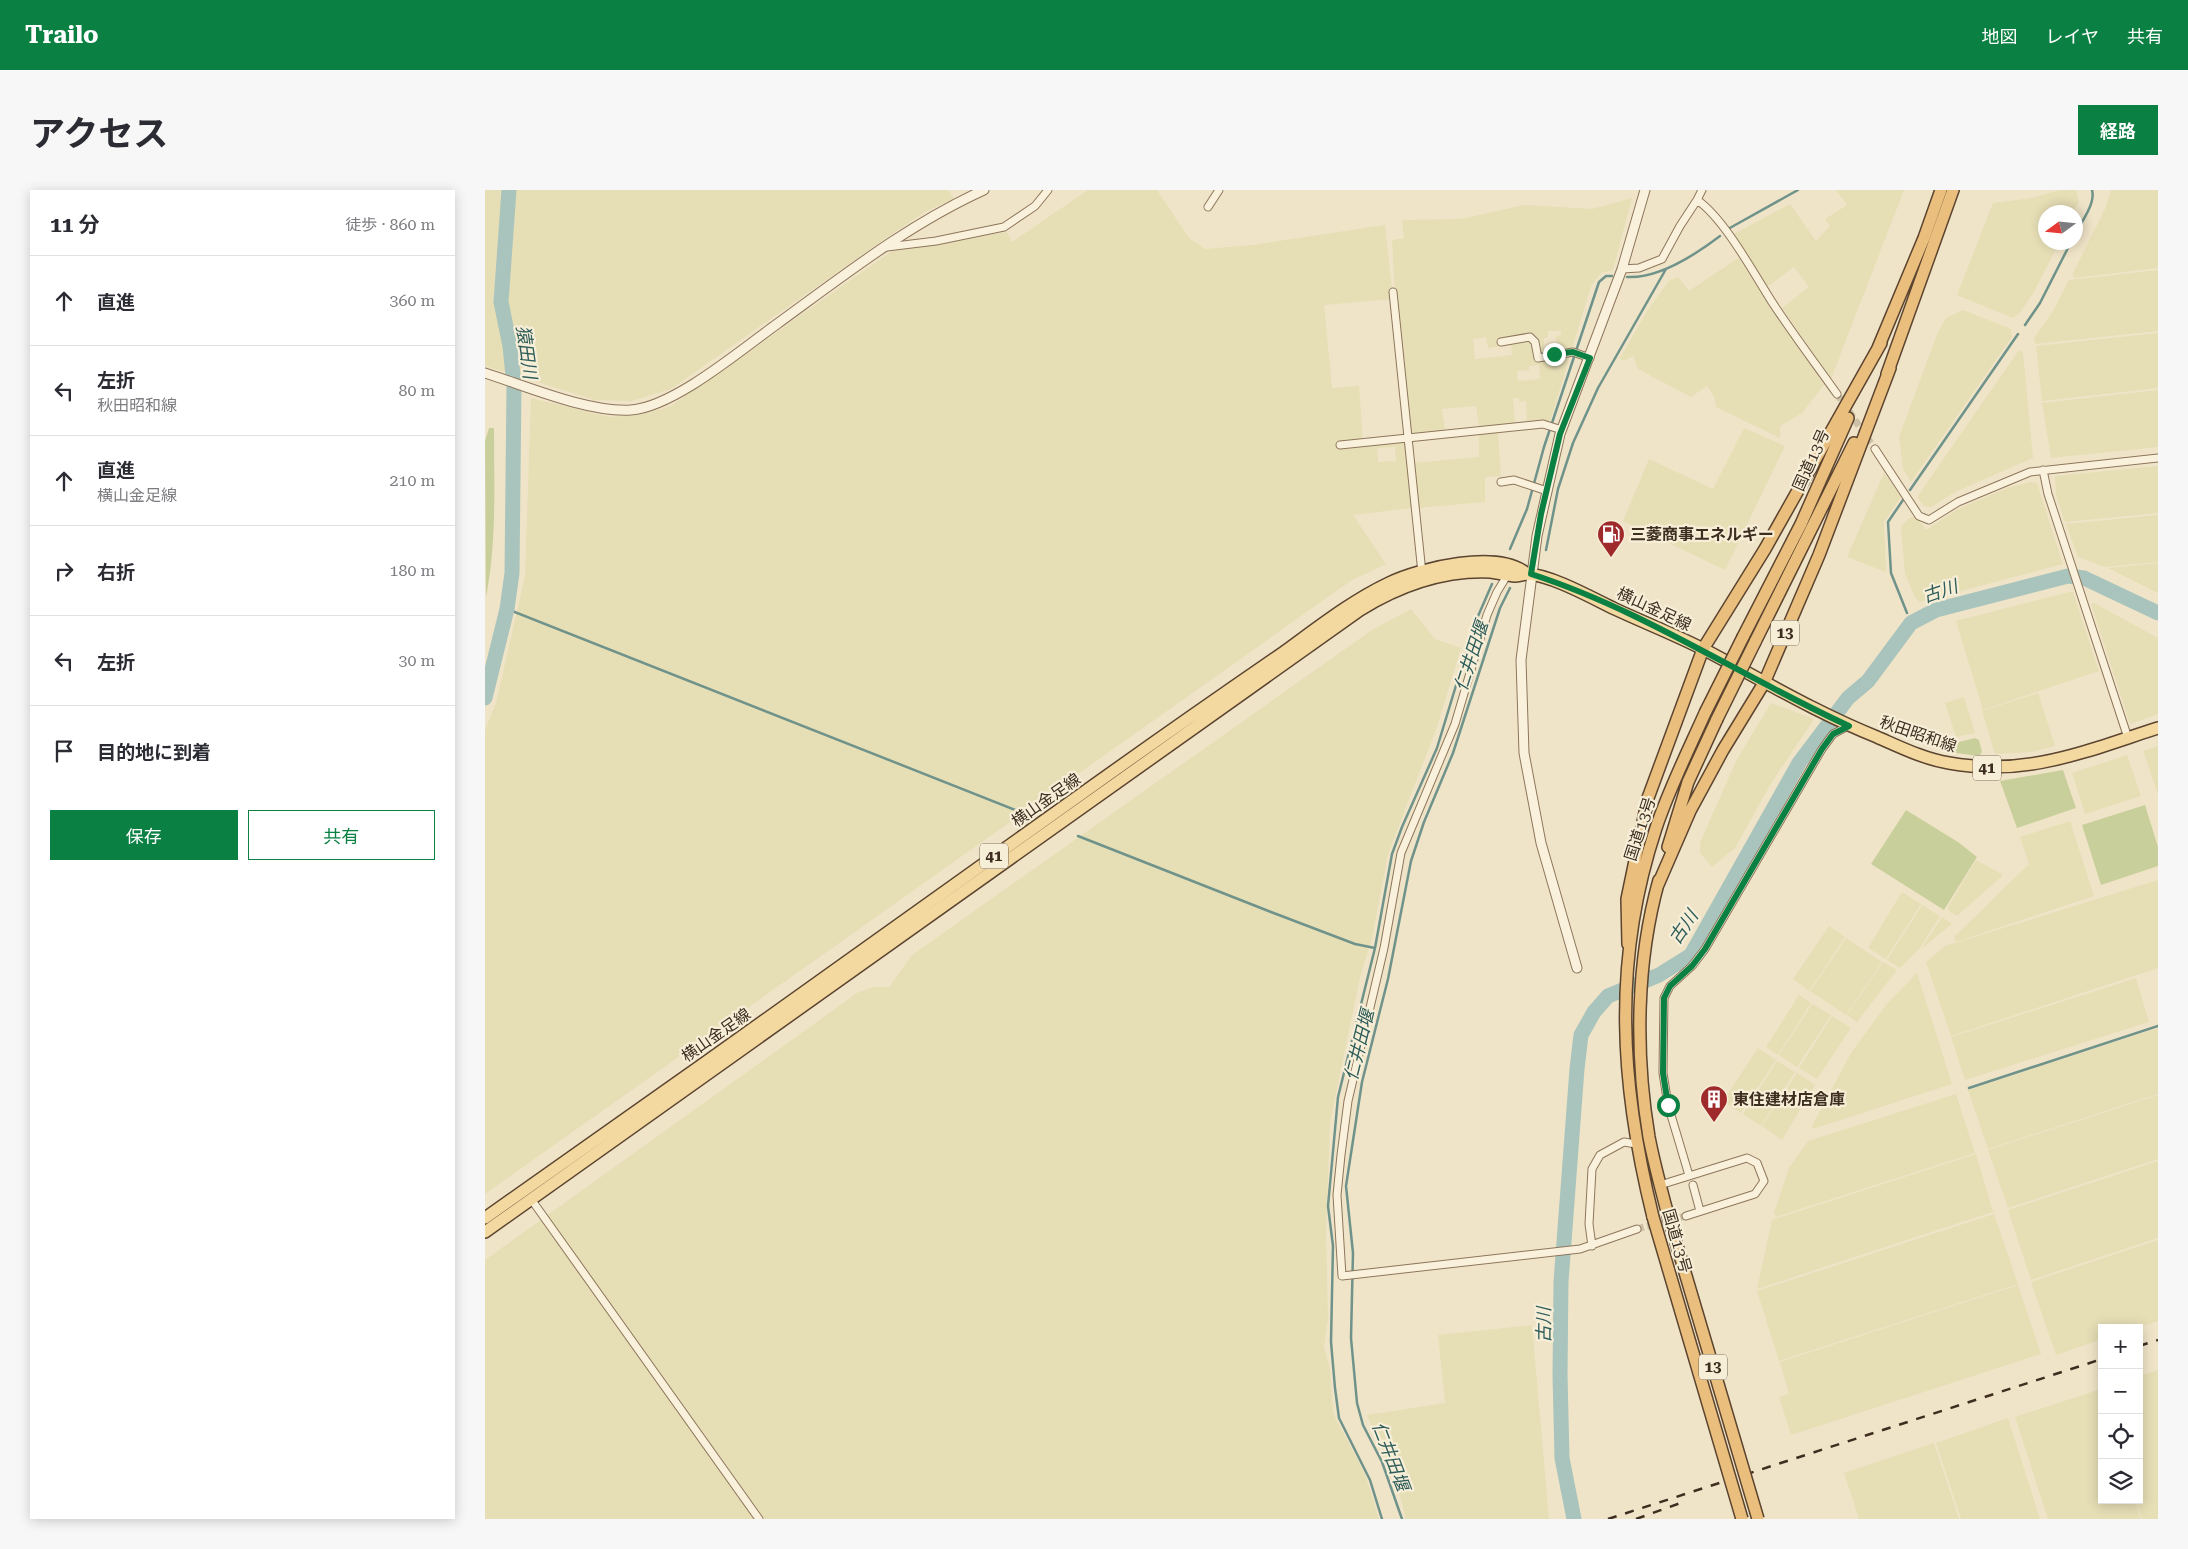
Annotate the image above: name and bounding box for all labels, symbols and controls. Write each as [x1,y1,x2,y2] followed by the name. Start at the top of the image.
[25,21,99,49] text: Trailo
[1982,26,2018,47] text: 地図
[2046,26,2099,47] text: レイヤ
[2127,26,2163,47] text: 共有
[2078,105,2158,155] button: 経路
[30,114,168,155] text: アクセス
[2038,205,2083,250] north arrow
[50,213,100,237] text: 11 分
[345,215,435,234] text: 徒歩 · 860 m
[50,287,78,315] icon: ahead
[97,291,135,314] text: 直進
[389,291,435,310] text: 360 m
[513,324,541,382] water label: 猿田川
[1543,343,1566,366] route end
[97,369,135,392] text: 左折
[50,377,78,405] icon: left
[398,381,435,400] text: 80 m
[97,396,177,415] text: 秋田昭和線
[1789,426,1833,494] street label: 国道13号
[97,459,135,482] text: 直進
[50,467,78,495] icon: ahead
[389,471,435,490] text: 210 m
[97,486,177,505] text: 横山金足線
[1596,519,1626,558] fuel station icon: 三菱商事エネルギー
[1630,525,1774,544] place label: 三菱商事エネルギー
[50,557,78,585] icon: right
[97,561,135,584] text: 右折
[389,561,435,580] text: 180 m
[1920,575,1962,607] water label: 古川
[1614,583,1694,635] street label: 横山金足線
[1450,616,1493,693] water label: 仁井田堰
[1771,620,1799,646] road number: 13
[50,647,78,675] icon: left
[97,651,135,674] text: 左折
[398,651,435,670] text: 30 m
[1877,712,1959,756] street label: 秋田昭和線
[50,737,78,765] icon: arrive
[97,741,211,764] text: 目的地に到着
[1973,756,2001,780] road number: 41
[1008,769,1084,831] street label: 横山金足線
[1621,795,1659,863] street label: 国道13号
[50,810,238,860] button: 保存
[248,810,435,860] button: 共有
[980,844,1008,868] road number: 41
[1664,905,1703,948] water label: 古川
[678,1004,754,1066] street label: 横山金足線
[1340,1005,1379,1082] water label: 仁井田堰
[1699,1084,1729,1123] building icon: 東住建材店倉庫
[1733,1090,1845,1109] place label: 東住建材店倉庫
[1657,1094,1680,1117] route start
[1659,1207,1695,1275] street label: 国道13号
[1533,1305,1554,1343] water label: 古川
[2098,1324,2143,1504] map controls
[2098,1324,2143,1369] button: +
[1699,1354,1727,1380] road number: 13
[2098,1369,2143,1414] button: −
[2098,1414,2143,1459] button: locate
[1368,1419,1415,1496] water label: 仁井田堰
[2098,1459,2143,1504] button: layers

